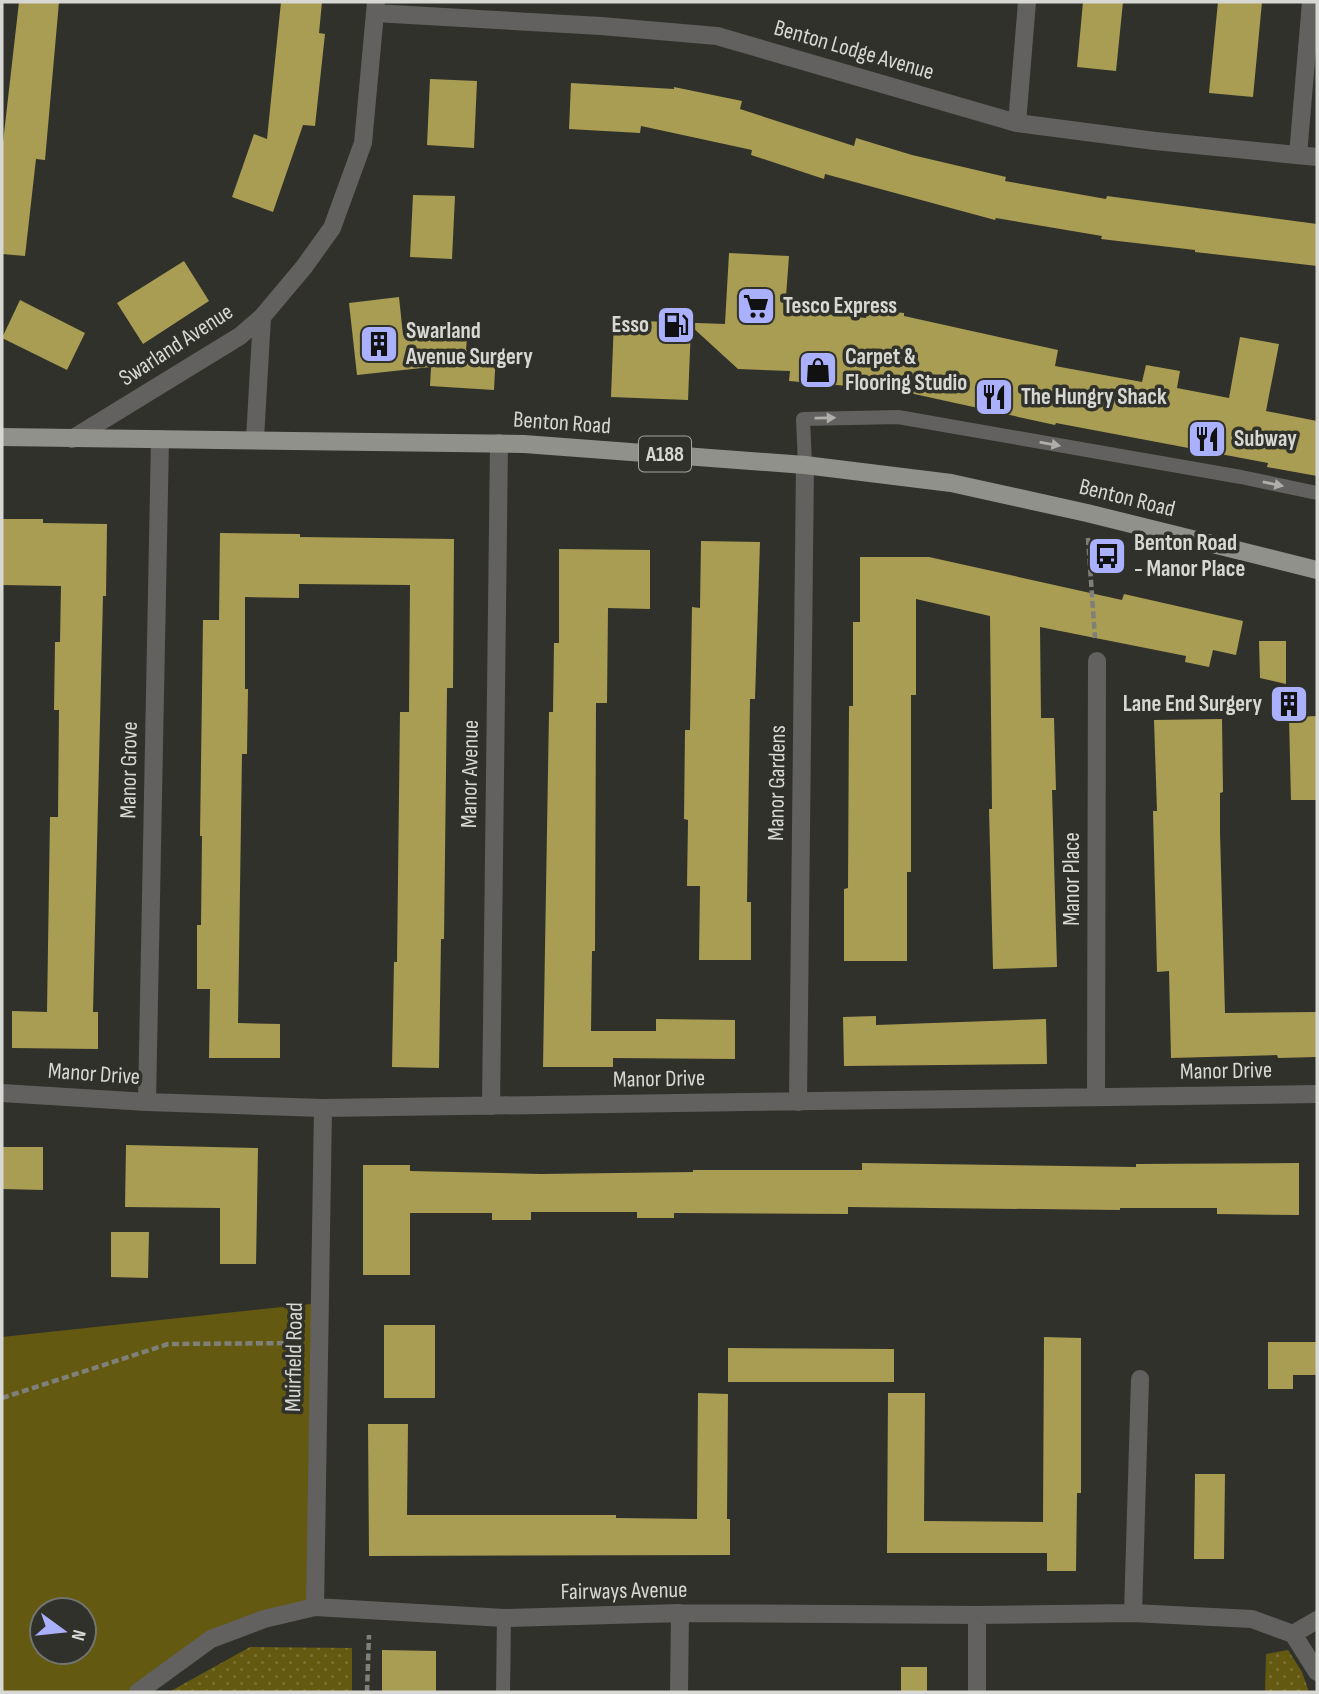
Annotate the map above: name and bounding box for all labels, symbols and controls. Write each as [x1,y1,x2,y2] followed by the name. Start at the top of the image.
[771,14,937,86] street label: Benton Lodge Avenue
[735,285,777,327] supermarket icon: Tesco Express
[783,292,897,320] place label: Tesco Express
[114,298,238,392] street label: Swarland Avenue
[655,304,697,346] fuel station icon: Esso
[612,311,649,339] place label: Esso
[405,317,533,371] place label: Swarland Avenue Surgery
[358,323,400,365] building icon: Swarland Avenue Surgery
[845,343,967,397] place label: Carpet & Flooring Studio
[797,349,839,391] shop icon: Carpet & Flooring Studio
[973,376,1015,418] restaurant icon: The Hungry Shack
[1021,383,1167,411] place label: The Hungry Shack
[512,406,612,440] street label: Benton Road
[814,412,836,424] one-way arrow
[1186,418,1228,460] restaurant icon: Subway
[1234,425,1297,453] place label: Subway
[639,436,691,472] road number: A188
[1039,438,1061,449] one-way arrow
[1076,473,1178,523] street label: Benton Road
[1262,479,1284,490] one-way arrow
[1134,529,1245,583] place label: Benton Road - Manor Place
[1086,535,1128,577] bus stop icon: Benton Road - Manor Place
[1268,683,1310,725] building icon: Lane End Surgery
[1123,690,1262,718] place label: Lane End Surgery
[455,720,485,828] street label: Manor Avenue
[114,721,144,819] street label: Manor Grove
[762,725,792,841] street label: Manor Gardens
[1058,832,1086,926] street label: Manor Place
[1180,1056,1272,1086] street label: Manor Drive
[47,1057,141,1091] street label: Manor Drive
[613,1064,705,1094] street label: Manor Drive
[279,1302,309,1412] street label: Muirfield Road
[560,1576,688,1606] street label: Fairways Avenue
[28,1596,98,1666] north arrow
[66,1627,90,1643] text: N

